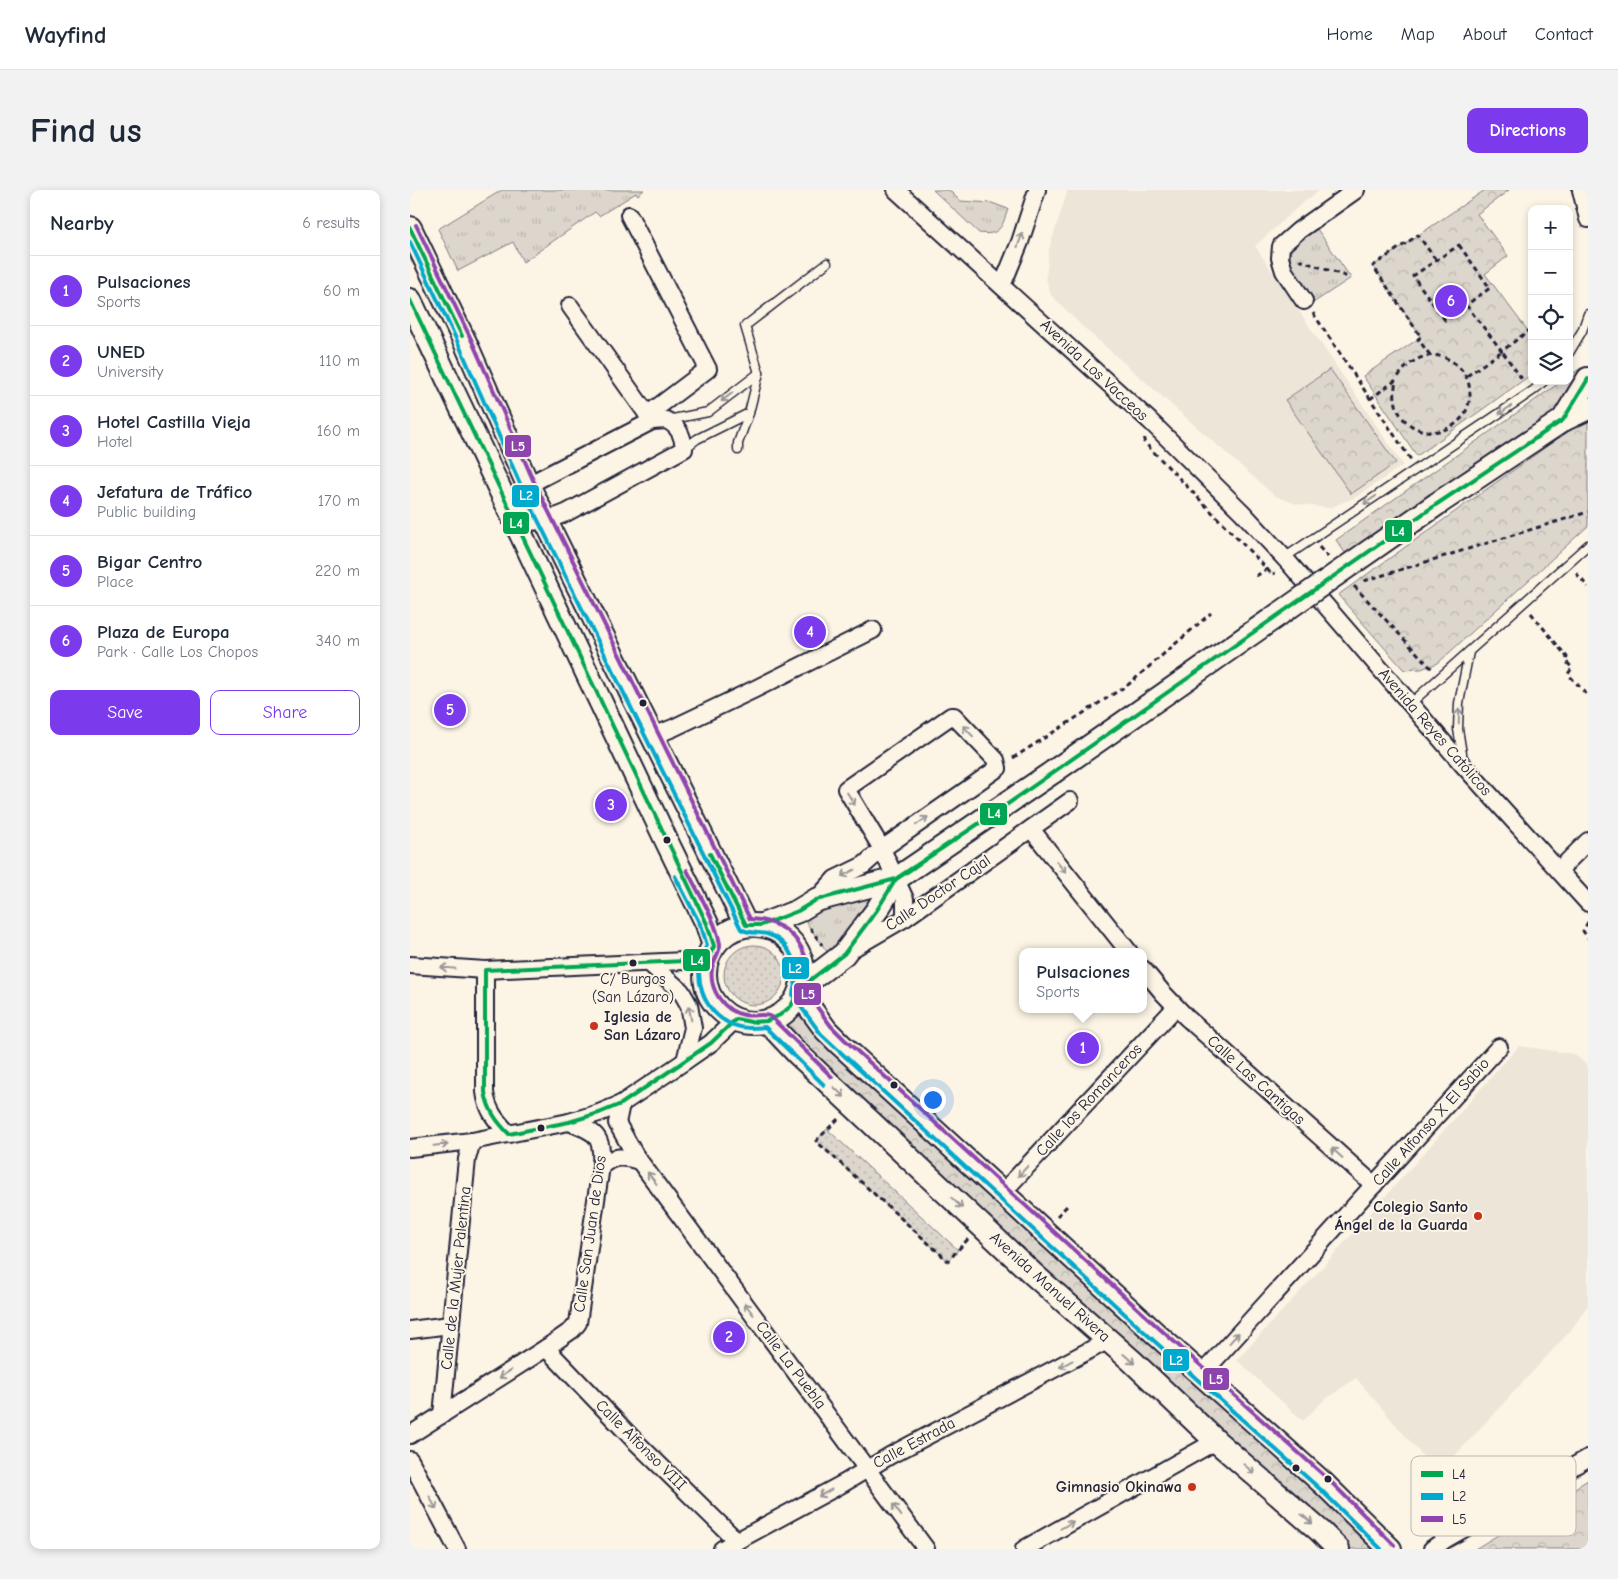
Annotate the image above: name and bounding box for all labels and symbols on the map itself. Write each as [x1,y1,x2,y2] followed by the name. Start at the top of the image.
[1016,233,1026,249] one-way arrow
[1435,282,1467,320] pin: 6
[1036,315,1152,425] street label: Avenida Los Vacceos
[721,392,734,403] one-way arrow
[1498,405,1512,415] one-way arrow
[504,434,532,458] line badge: L5
[511,438,525,455] text: L5
[511,484,540,508] line badge: L2
[519,487,533,504] text: L2
[1363,495,1377,505] one-way arrow
[502,511,530,535] line badge: L4
[509,515,523,532] text: L4
[1384,519,1413,543] line badge: L4
[1391,523,1405,540] text: L4
[794,613,826,651] pin: 4
[1375,665,1495,800] street label: Avenida Reyes Católicos
[434,691,466,729] pin: 5
[638,698,648,708] unlabelled marker
[1454,709,1464,725] one-way arrow
[962,724,974,737] one-way arrow
[595,786,627,824] pin: 3
[847,791,857,805] one-way arrow
[979,802,1008,826] line badge: L4
[987,805,1001,822] text: L4
[915,816,929,826] one-way arrow
[662,835,672,845] unlabelled marker
[882,851,994,935] street label: Calle Doctor Cajal
[1055,860,1066,873] one-way arrow
[840,868,855,878] one-way arrow
[682,948,711,972] line badge: L4
[690,952,704,969] text: L4
[781,956,810,980] line badge: L2
[628,958,638,968] marker: C/ Burgos (San Lázaro)
[788,960,802,977] text: L2
[440,963,456,973] one-way arrow
[592,970,674,1006] place label: C/ Burgos (San Lázaro)
[793,982,822,1006] line badge: L5
[801,986,815,1003] text: L5
[685,1005,695,1021] one-way arrow
[604,1008,681,1044] place label: Iglesia de San Lázaro
[588,1020,600,1032] marker: Iglesia de San Lázaro
[1067,1029,1099,1067] pin: 1
[1204,1032,1309,1129] street label: Calle Las Cantigas
[1032,1040,1146,1160] street label: Calle los Romanceros
[1369,1054,1493,1190] street label: Calle Alfonso X El Sabio
[889,1080,899,1090] unlabelled marker
[832,1086,845,1098] one-way arrow
[920,1087,946,1113] your location
[536,1123,546,1133] unlabelled marker
[433,1140,449,1150] one-way arrow
[1331,1147,1344,1159] one-way arrow
[570,1154,610,1314] street label: Calle San Juan de Dios
[1017,1164,1029,1177] one-way arrow
[646,1172,657,1185] one-way arrow
[437,1185,475,1371] street label: Calle de la Mujer Palentina
[951,1197,964,1209] one-way arrow
[1335,1198,1468,1234] place label: Colegio Santo Ángel de la Guarda
[1472,1210,1484,1222] marker: Colegio Santo Ángel de la Guarda
[986,1228,1114,1346] street label: Avenida Manuel Rivera
[743,1303,754,1316] one-way arrow
[713,1318,745,1356] pin: 2
[752,1318,830,1412] street label: Calle La Puebla
[1228,1332,1240,1345] one-way arrow
[1162,1348,1190,1372] line badge: L2
[1169,1352,1183,1369] text: L2
[1123,1354,1136,1365] one-way arrow
[1059,1360,1074,1369] one-way arrow
[1202,1367,1230,1391] line badge: L5
[498,1369,512,1380] one-way arrow
[1209,1371,1223,1388] text: L5
[592,1396,690,1494] street label: Calle Alfonso VIII
[870,1414,958,1472] street label: Calle Estrada
[1411,1456,1576,1536] legend
[1242,1463,1255,1474] one-way arrow
[1291,1463,1301,1473] unlabelled marker
[1452,1466,1466,1483] text: L4
[1323,1474,1333,1484] unlabelled marker
[1056,1478,1182,1496] place label: Gimnasio Okinawa
[1186,1481,1198,1493] marker: Gimnasio Okinawa
[1452,1488,1466,1505] text: L2
[818,1489,833,1498] one-way arrow
[429,1495,438,1510] one-way arrow
[892,1503,902,1517] one-way arrow
[1452,1511,1467,1528] text: L5
[1300,1514,1313,1525] one-way arrow
[1059,1520,1074,1530] one-way arrow

